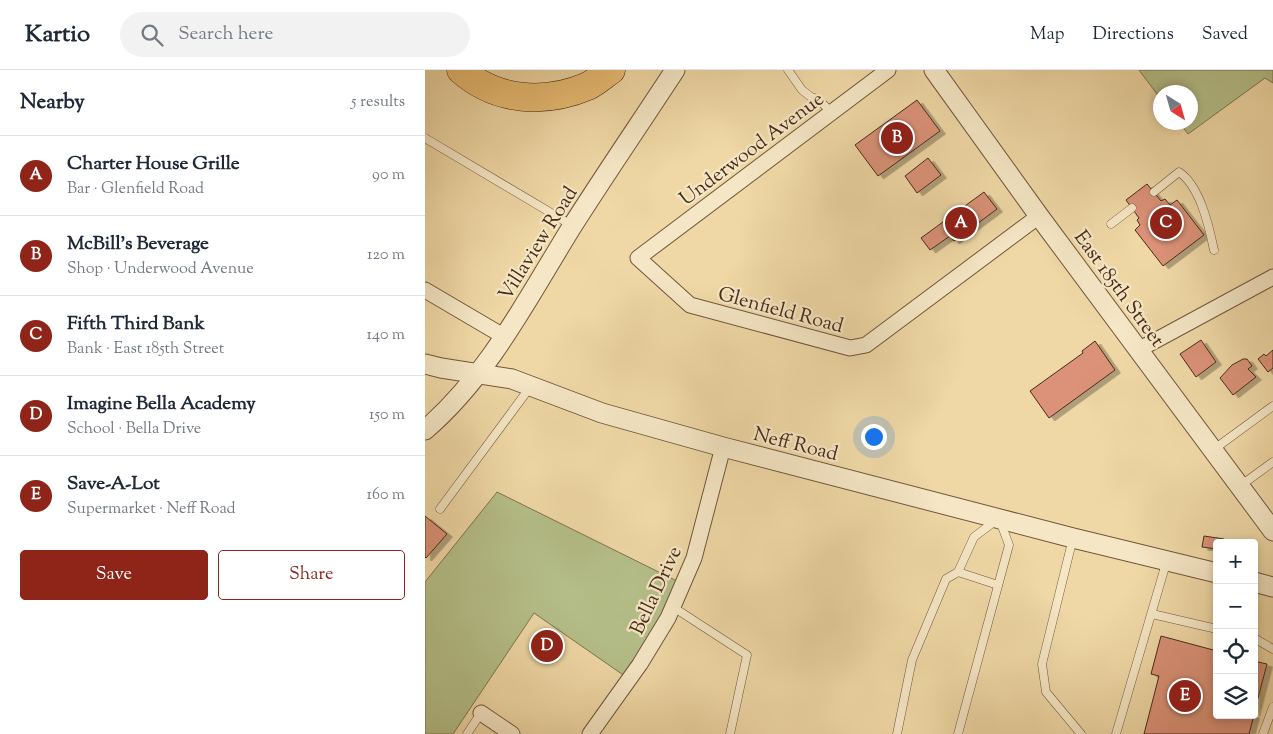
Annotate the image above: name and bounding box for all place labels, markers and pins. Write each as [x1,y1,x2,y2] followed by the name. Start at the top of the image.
[881,119,913,157] pin: B
[945,204,977,242] pin: A
[1150,204,1182,242] pin: C
[531,627,563,665] pin: D
[1169,677,1201,715] pin: E

